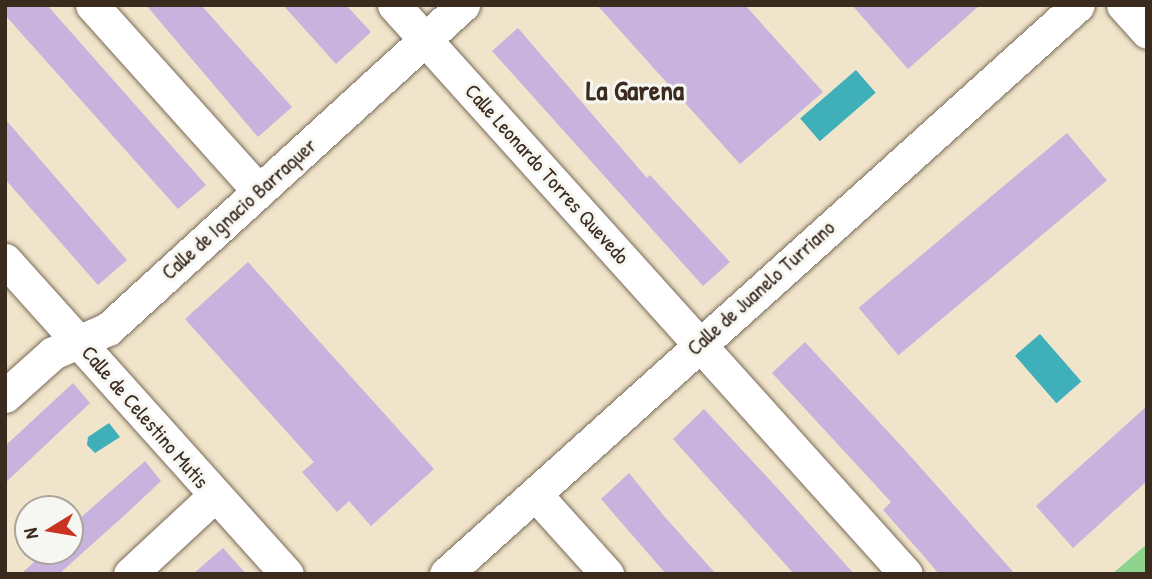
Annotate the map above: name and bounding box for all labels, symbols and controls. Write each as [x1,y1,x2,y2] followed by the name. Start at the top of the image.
[586,73,684,107] district label: La Garena
[459,79,635,269] street label: Calle Leonardo Torres Quevedo
[156,133,322,285] street label: Calle de Ignacio Barraquer
[682,215,840,361] street label: Calle de Juanelo Turriano
[76,340,214,494] street label: Calle de Celestino Mutis
[14,495,84,565] north arrow
[17,526,44,541] text: N

